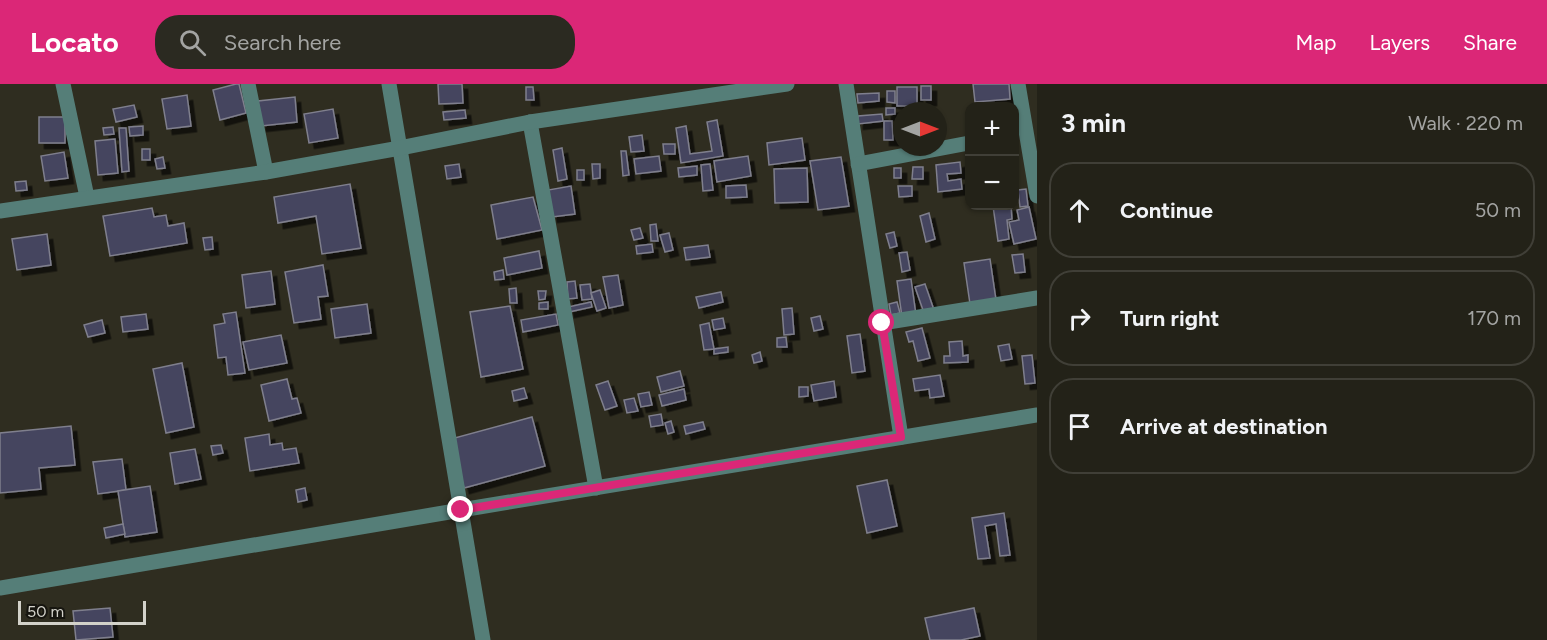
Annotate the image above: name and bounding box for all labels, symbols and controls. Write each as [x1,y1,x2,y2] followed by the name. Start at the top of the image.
[155,15,575,69] search box
[30,25,119,59] text: Locato
[176,26,209,59] icon: search
[224,29,341,56] text: Search here
[1296,30,1336,55] text: Map
[1369,30,1430,55] text: Layers
[1463,30,1517,55] text: Share
[893,102,947,156] north arrow
[965,102,1019,210] map controls
[965,102,1019,156] button: +
[1061,107,1126,139] text: 3 min
[1408,111,1523,135] text: Walk · 220 m
[965,156,1019,210] button: −
[1063,194,1096,227] icon: ahead
[1120,197,1213,224] text: Continue
[1475,198,1521,222] text: 50 m
[1063,302,1096,335] icon: right
[1120,305,1219,332] text: Turn right
[1467,306,1521,330] text: 170 m
[868,309,894,335] route start
[1063,410,1096,443] icon: arrive
[1120,413,1328,440] text: Arrive at destination
[447,496,473,522] route end
[18,598,146,626] scale bar
[27,602,64,621] text: 50 m

